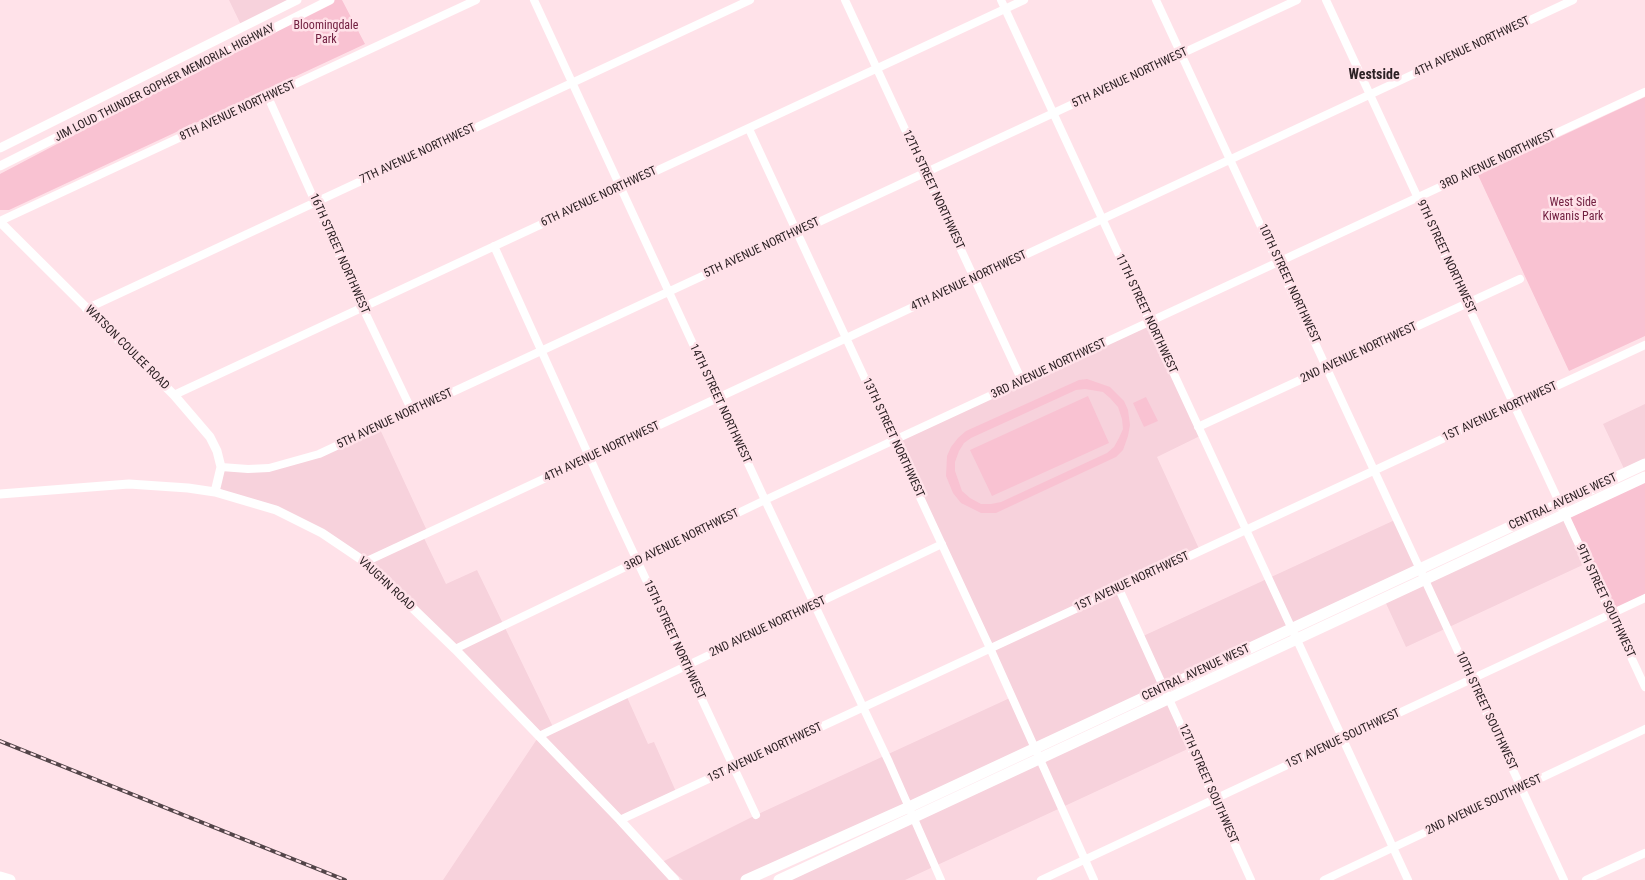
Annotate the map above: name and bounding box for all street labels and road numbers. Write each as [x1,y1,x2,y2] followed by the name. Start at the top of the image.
[1412,14,1532,80] street label: 4TH AVENUE NORTHWEST
[52,21,278,145] street label: JIM LOUD THUNDER GOPHER MEMORIAL HIGHWAY
[1070,45,1190,111] street label: 5TH AVENUE NORTHWEST
[178,78,298,144] street label: 8TH AVENUE NORTHWEST
[358,121,478,187] street label: 7TH AVENUE NORTHWEST
[1438,127,1558,193] street label: 3RD AVENUE NORTHWEST
[899,128,967,252] street label: 12TH STREET NORTHWEST
[539,164,659,230] street label: 6TH AVENUE NORTHWEST
[306,192,372,316] street label: 16TH STREET NORTHWEST
[1413,198,1479,316] street label: 9TH STREET NORTHWEST
[702,215,822,281] street label: 5TH AVENUE NORTHWEST
[1255,222,1323,346] street label: 10TH STREET NORTHWEST
[909,248,1029,314] street label: 4TH AVENUE NORTHWEST
[1112,252,1180,376] street label: 11TH STREET NORTHWEST
[82,303,172,393] street label: WATSON COULEE ROAD
[1299,320,1419,386] street label: 2ND AVENUE NORTHWEST
[989,336,1109,402] street label: 3RD AVENUE NORTHWEST
[686,342,754,466] street label: 14TH STREET NORTHWEST
[859,376,927,500] street label: 13TH STREET NORTHWEST
[1440,379,1560,445] street label: 1ST AVENUE NORTHWEST
[335,386,455,452] street label: 5TH AVENUE NORTHWEST
[542,419,662,485] street label: 4TH AVENUE NORTHWEST
[1507,471,1619,533] street label: CENTRAL AVENUE WEST
[622,506,742,574] street label: 3RD AVENUE NORTHWEST
[1572,542,1638,660] street label: 9TH STREET SOUTHWEST
[1072,549,1192,615] street label: 1ST AVENUE NORTHWEST
[355,554,417,614] street label: VAUGHN ROAD
[640,578,708,702] street label: 15TH STREET NORTHWEST
[708,594,828,660] street label: 2ND AVENUE NORTHWEST
[1140,642,1252,704] street label: CENTRAL AVENUE WEST
[1452,649,1520,773] street label: 10TH STREET SOUTHWEST
[1284,706,1402,772] street label: 1ST AVENUE SOUTHWEST
[705,720,825,786] street label: 1ST AVENUE NORTHWEST
[1175,722,1241,846] street label: 12TH STREET SOUTHWEST
[1424,772,1544,838] street label: 2ND AVENUE SOUTHWEST

